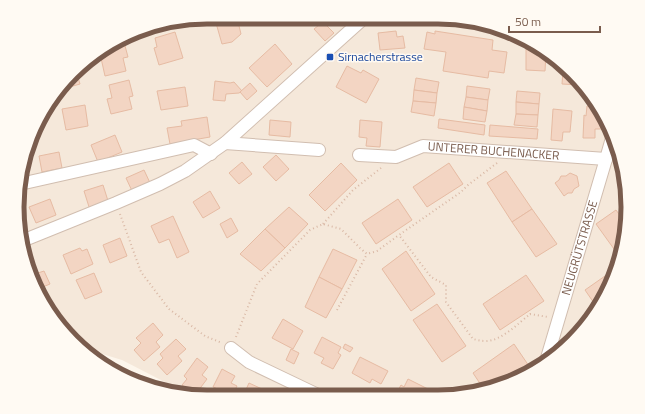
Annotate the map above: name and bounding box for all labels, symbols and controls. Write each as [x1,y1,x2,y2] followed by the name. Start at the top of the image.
[509,8,600,34] scale bar
[515,12,541,31] text: 50 m
[338,47,423,66] place label: Sirnacherstrasse
[325,52,335,62] marker: Sirnacherstrasse
[427,136,560,165] street label: UNTERER BUCHENACKER
[556,197,602,297] street label: NEUGRÜTSTRASSE

